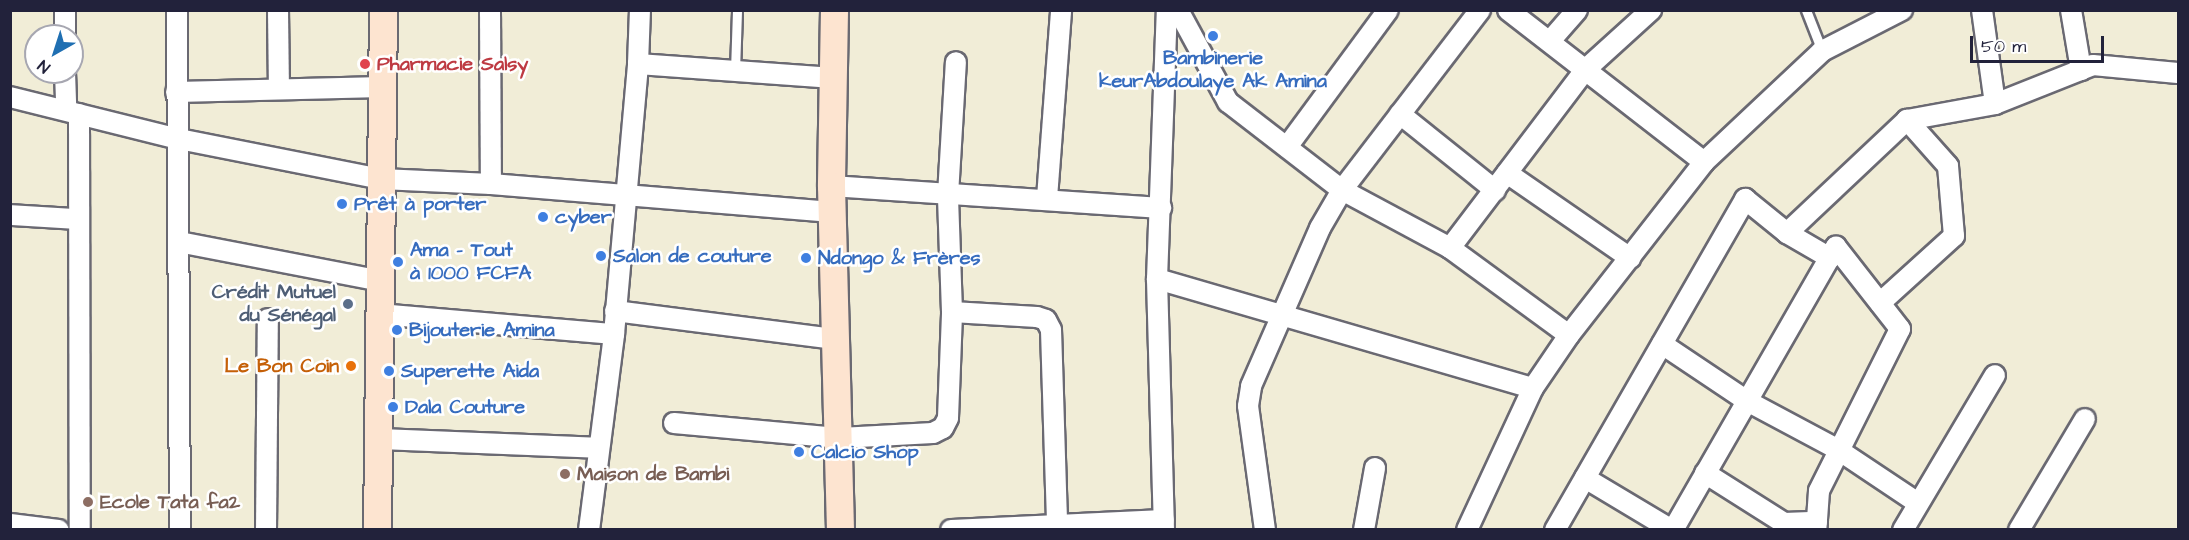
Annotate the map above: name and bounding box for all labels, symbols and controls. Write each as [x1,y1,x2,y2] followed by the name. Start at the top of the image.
[24,24,84,84] north arrow
[1973,24,2106,62] scale bar
[1206,29,1220,43] marker: Bambinerie keurAbdoulaye Ak Amina
[1981,34,2026,59] text: 50 m
[1099,46,1327,93] place label: Bambinerie keurAbdoulaye Ak Amina
[377,52,528,76] place label: Pharmacie Salsy
[33,55,55,78] text: N
[358,57,372,71] marker: Pharmacie Salsy
[354,192,486,216] place label: Prêt à porter
[335,197,349,211] marker: Prêt à porter
[555,205,612,229] place label: cyber
[536,210,550,224] marker: cyber
[410,238,531,285] place label: Ama - Tout à 1000 FCFA
[613,244,772,268] place label: Salon de couture
[818,246,981,270] place label: Ndongo & Frères
[594,249,608,263] marker: Salon de couture
[799,251,813,265] marker: Ndongo & Frères
[391,255,405,269] marker: Ama - Tout à 1000 FCFA
[212,280,336,327] place label: Crédit Mutuel du Sénégal
[341,297,355,311] marker: Crédit Mutuel du Sénégal
[409,318,555,342] place label: Bijouterie Amina
[390,323,404,337] marker: Bijouterie Amina
[224,354,339,378] place label: Le Bon Coin
[344,359,358,373] marker: Le Bon Coin
[401,359,539,383] place label: Superette Aida
[382,364,396,378] marker: Superette Aida
[405,395,525,419] place label: Dala Couture
[386,400,400,414] marker: Dala Couture
[811,440,919,464] place label: Calcio Shop
[792,445,806,459] marker: Calcio Shop
[577,462,729,486] place label: Maison de Bambi
[558,467,572,481] marker: Maison de Bambi
[100,490,240,514] place label: Ecole Tata fa2
[81,495,95,509] marker: Ecole Tata fa2

